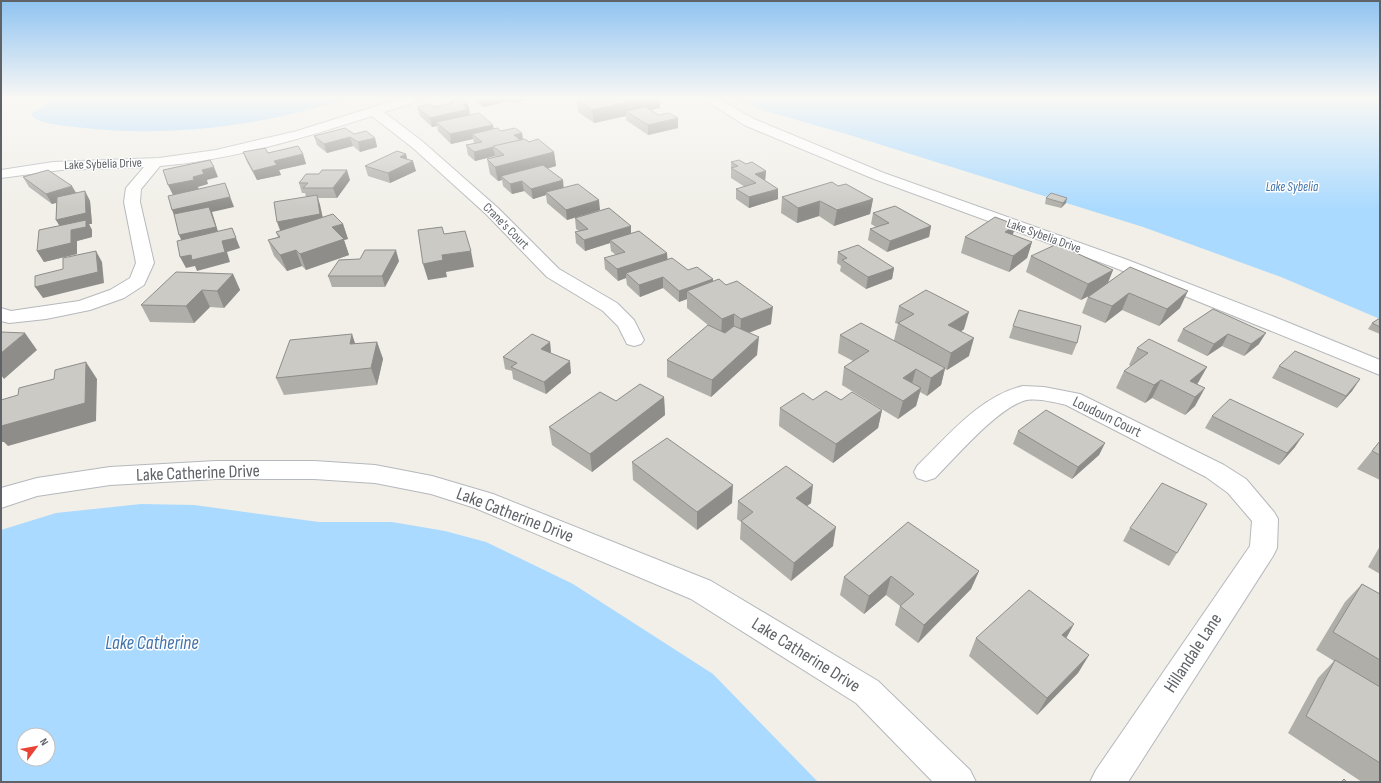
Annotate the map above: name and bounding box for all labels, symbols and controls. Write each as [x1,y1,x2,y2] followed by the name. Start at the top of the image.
[64,155,142,173] street label: Lake Sybelia Drive
[1266,179,1319,195] water label: Lake Sybelia
[479,199,533,253] street label: Crane's Court
[1005,215,1083,257] street label: Lake Sybelia Drive
[1070,392,1145,442] street label: Loudoun Court
[136,460,260,486] street label: Lake Catherine Drive
[453,483,577,547] street label: Lake Catherine Drive
[1160,609,1226,697] street label: Hillandale Lane
[748,613,864,697] street label: Lake Catherine Drive
[105,632,199,655] water label: Lake Catherine
[16,727,56,767] north arrow
[37,736,51,748] text: N

